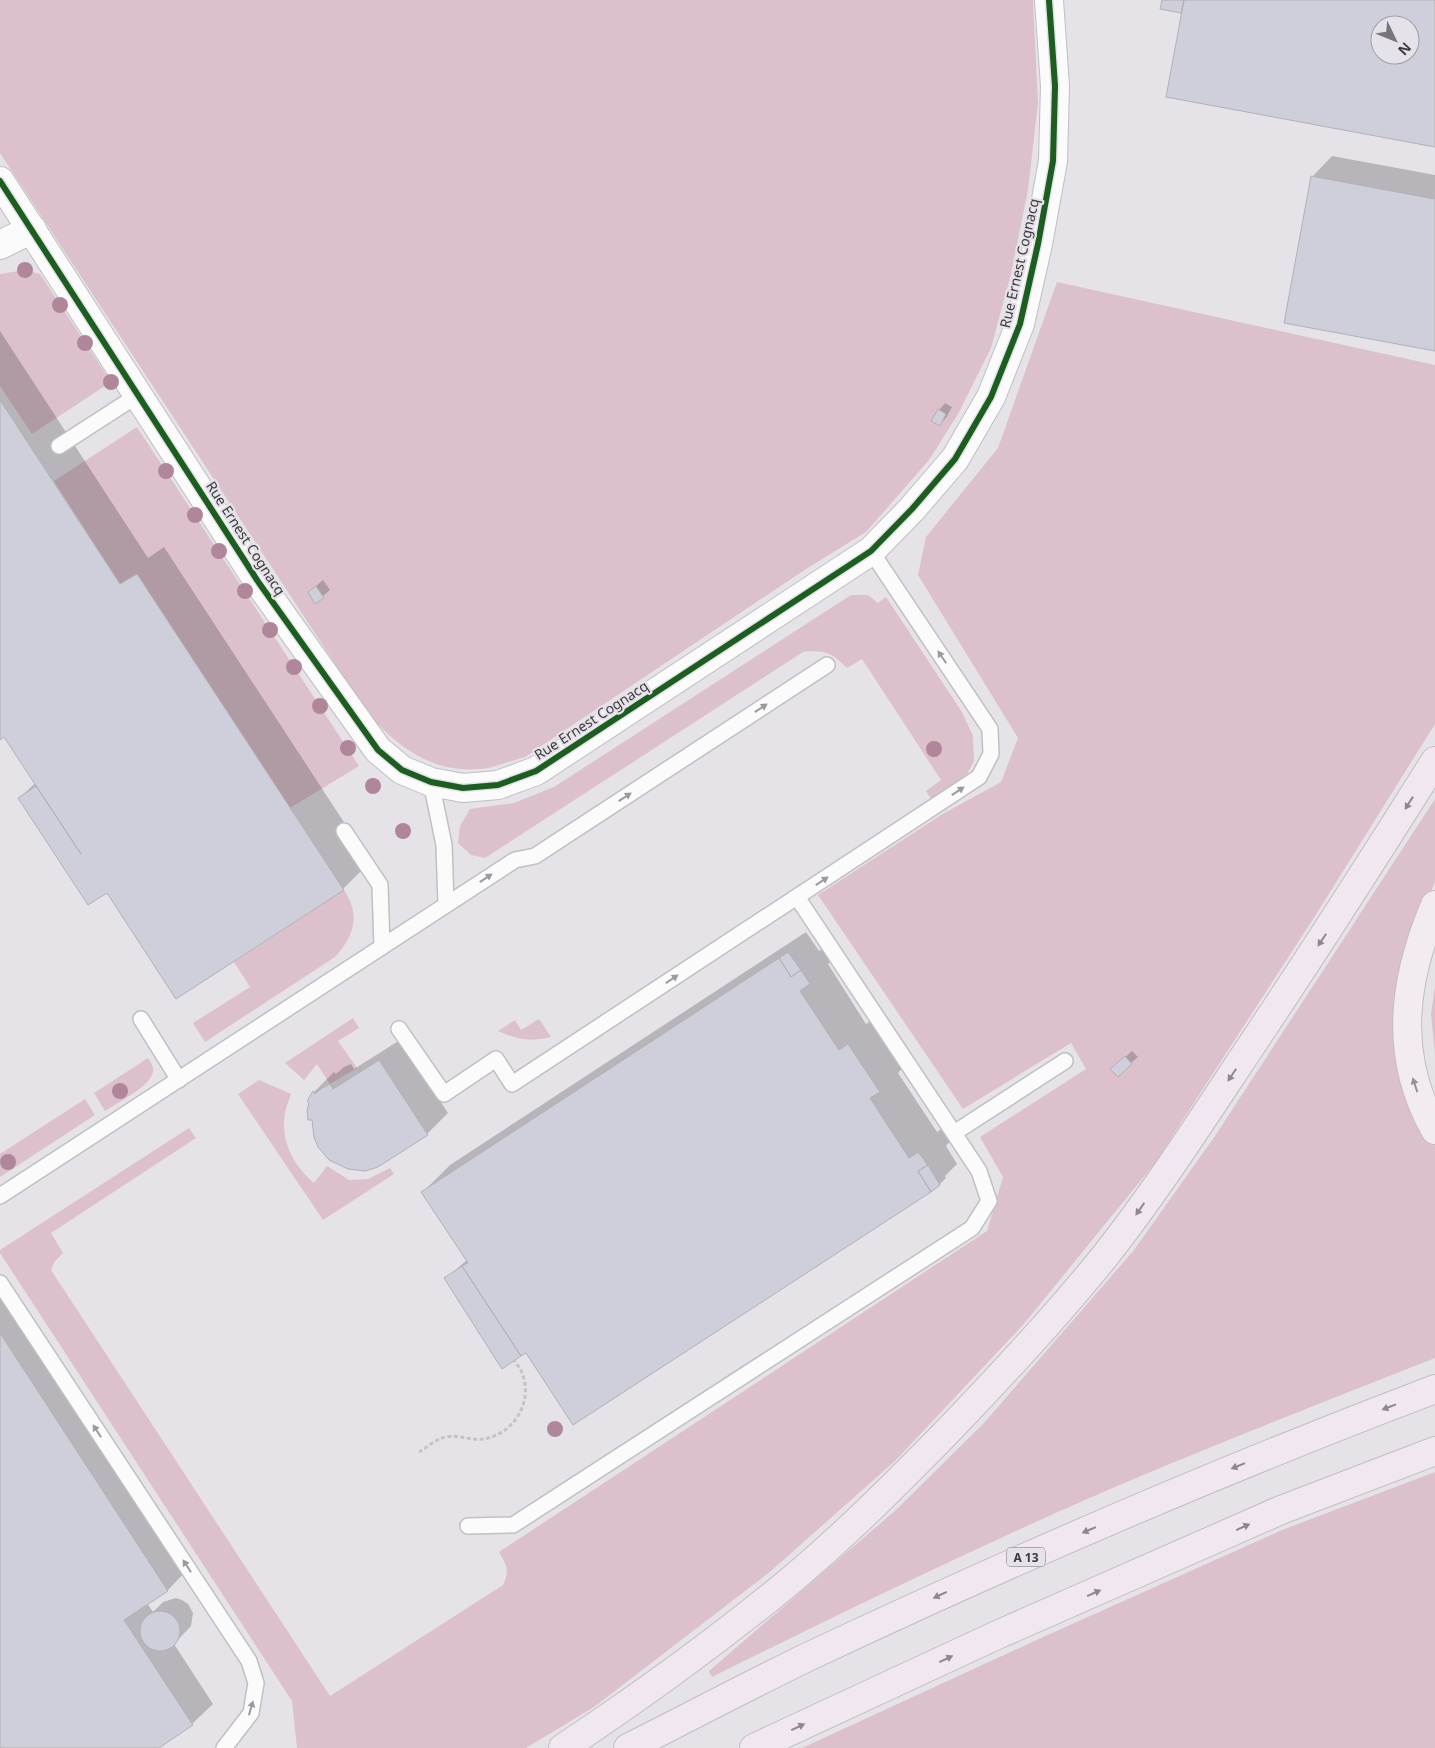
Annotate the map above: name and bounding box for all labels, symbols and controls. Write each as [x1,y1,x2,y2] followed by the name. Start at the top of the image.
[1370,15,1420,65] north arrow
[1394,39,1416,60] text: N
[995,196,1043,330] street label: Rue Ernest Cognacq
[202,477,290,599] street label: Rue Ernest Cognacq
[937,651,947,664] one-way arrow
[530,676,652,764] street label: Rue Ernest Cognacq
[755,703,768,713] one-way arrow
[951,787,965,796] one-way arrow
[619,792,632,802] one-way arrow
[1404,796,1414,809] one-way arrow
[480,874,493,883] one-way arrow
[816,876,829,885] one-way arrow
[1317,933,1327,946] one-way arrow
[665,974,678,984] one-way arrow
[1227,1068,1237,1082] one-way arrow
[1411,1078,1418,1093] one-way arrow
[1135,1202,1145,1216] one-way arrow
[1382,1404,1397,1411] one-way arrow
[93,1424,102,1437] one-way arrow
[1231,1463,1245,1471] one-way arrow
[1236,1523,1250,1531] one-way arrow
[1082,1526,1096,1534] one-way arrow
[1007,1548,1045,1566] road number: A 13
[182,1560,191,1573] one-way arrow
[1087,1588,1101,1596] one-way arrow
[933,1592,947,1600] one-way arrow
[938,1655,953,1663] one-way arrow
[248,1701,256,1716] one-way arrow
[791,1723,805,1731] one-way arrow

